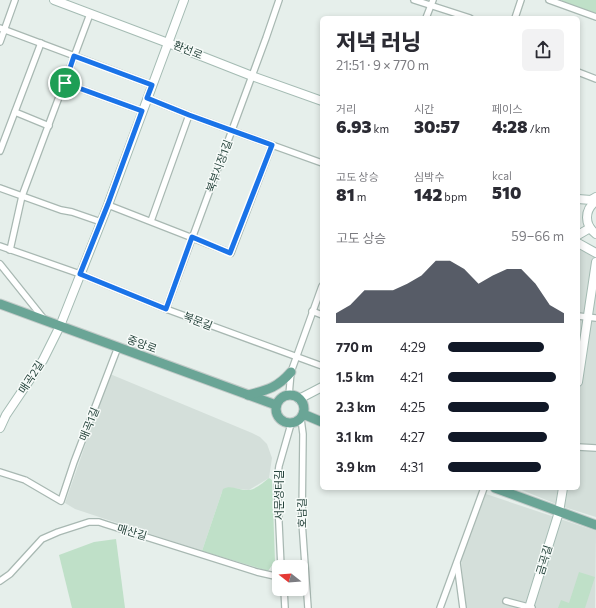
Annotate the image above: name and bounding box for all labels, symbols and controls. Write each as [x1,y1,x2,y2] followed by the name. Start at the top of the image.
[336,28,421,55] text: 저녁 러닝
[522,29,564,71] button: share
[172,38,205,61] street label: 환선로
[336,57,429,73] text: 21:51 · 9 × 770 m
[48,66,82,100] pin
[54,72,76,94] icon: arrive
[336,102,356,115] text: 거리
[414,102,434,115] text: 시간
[492,102,522,115] text: 페이스
[336,116,371,137] text: 6.93
[414,116,460,137] text: 30:57
[492,116,528,137] text: 4:28
[371,122,389,135] text: km
[528,122,550,135] text: /km
[203,138,234,194] street label: 북부시장1길
[492,169,512,182] text: kcal
[336,170,379,183] text: 고도 상승
[414,170,444,183] text: 심박수
[492,182,521,203] text: 510
[336,184,355,205] text: 81
[414,184,442,205] text: 142
[355,190,366,203] text: m
[442,190,467,203] text: bpm
[511,228,564,244] text: 59–66 m
[336,230,386,246] text: 고도 상승
[182,309,215,332] street label: 북문길
[126,332,159,355] street label: 중앙로
[336,339,373,355] text: 770 m
[400,339,426,355] text: 4:29
[15,358,46,396] street label: 매곡2길
[336,369,374,385] text: 1.5 km
[400,369,424,385] text: 4:21
[336,399,376,415] text: 2.3 km
[400,399,426,415] text: 4:25
[76,405,101,443] street label: 매곡1길
[336,429,373,445] text: 3.1 km
[400,429,425,445] text: 4:27
[336,459,376,475] text: 3.9 km
[400,459,424,475] text: 4:31
[272,470,285,520] street label: 서문성터길
[295,498,308,528] street label: 호남길
[116,521,149,542] street label: 매산길
[533,543,554,576] street label: 금곡길
[272,560,308,596] north arrow
[272,560,308,596] map controls

